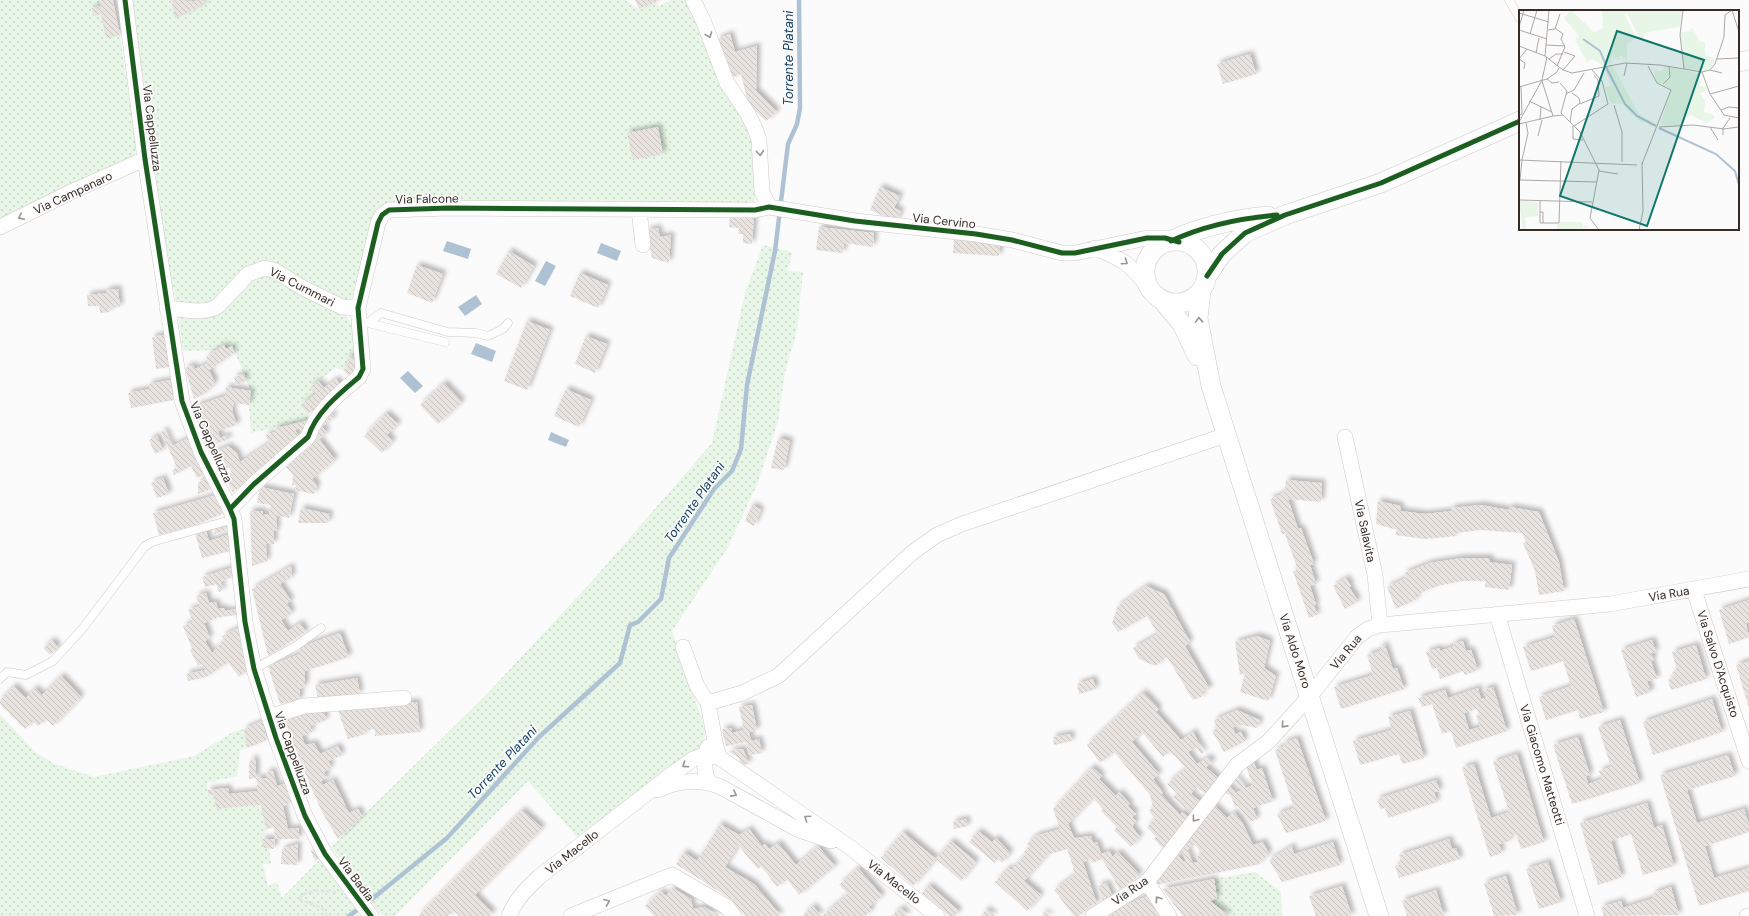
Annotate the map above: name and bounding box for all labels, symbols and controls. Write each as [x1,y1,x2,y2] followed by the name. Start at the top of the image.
[780,10,797,105] water label: Torrente Platani
[1519,10,1739,230] inset map
[704,32,712,39] one-way arrow
[139,84,165,172] street label: Via Cappelluzza
[755,150,764,156] one-way arrow
[31,168,115,218] street label: Via Campanaro
[395,190,459,208] street label: Via Falcone
[911,210,977,232] street label: Via Cervino
[18,212,25,220] one-way arrow
[1121,257,1128,264] one-way arrow
[267,264,338,310] street label: Via Cummari
[1195,317,1203,323] one-way arrow
[186,399,236,485] street label: Via Cappelluzza
[660,458,729,546] water label: Torrente Platani
[1351,498,1379,564] street label: Via Salavita
[1647,583,1691,605] street label: Via Rua
[1693,608,1743,720] street label: Via Salvo D'Acquisto
[1275,612,1315,690] street label: Via Aldo Moro
[1327,631,1365,673] street label: Via Rua
[1516,703,1568,828] street label: Via Giacomo Matteotti
[271,709,315,797] street label: Via Cappelluzza
[1281,720,1288,728] one-way arrow
[464,721,541,803] water label: Torrente Platani
[682,760,689,767] one-way arrow
[730,789,737,797] one-way arrow
[1193,814,1200,821] one-way arrow
[804,815,811,823] one-way arrow
[542,826,602,878] street label: Via Macello
[334,854,378,904] street label: Via Badia
[864,856,924,908] street label: Via Macello
[1109,873,1151,909] street label: Via Rua
[1155,896,1163,903] one-way arrow
[603,898,610,906] one-way arrow

